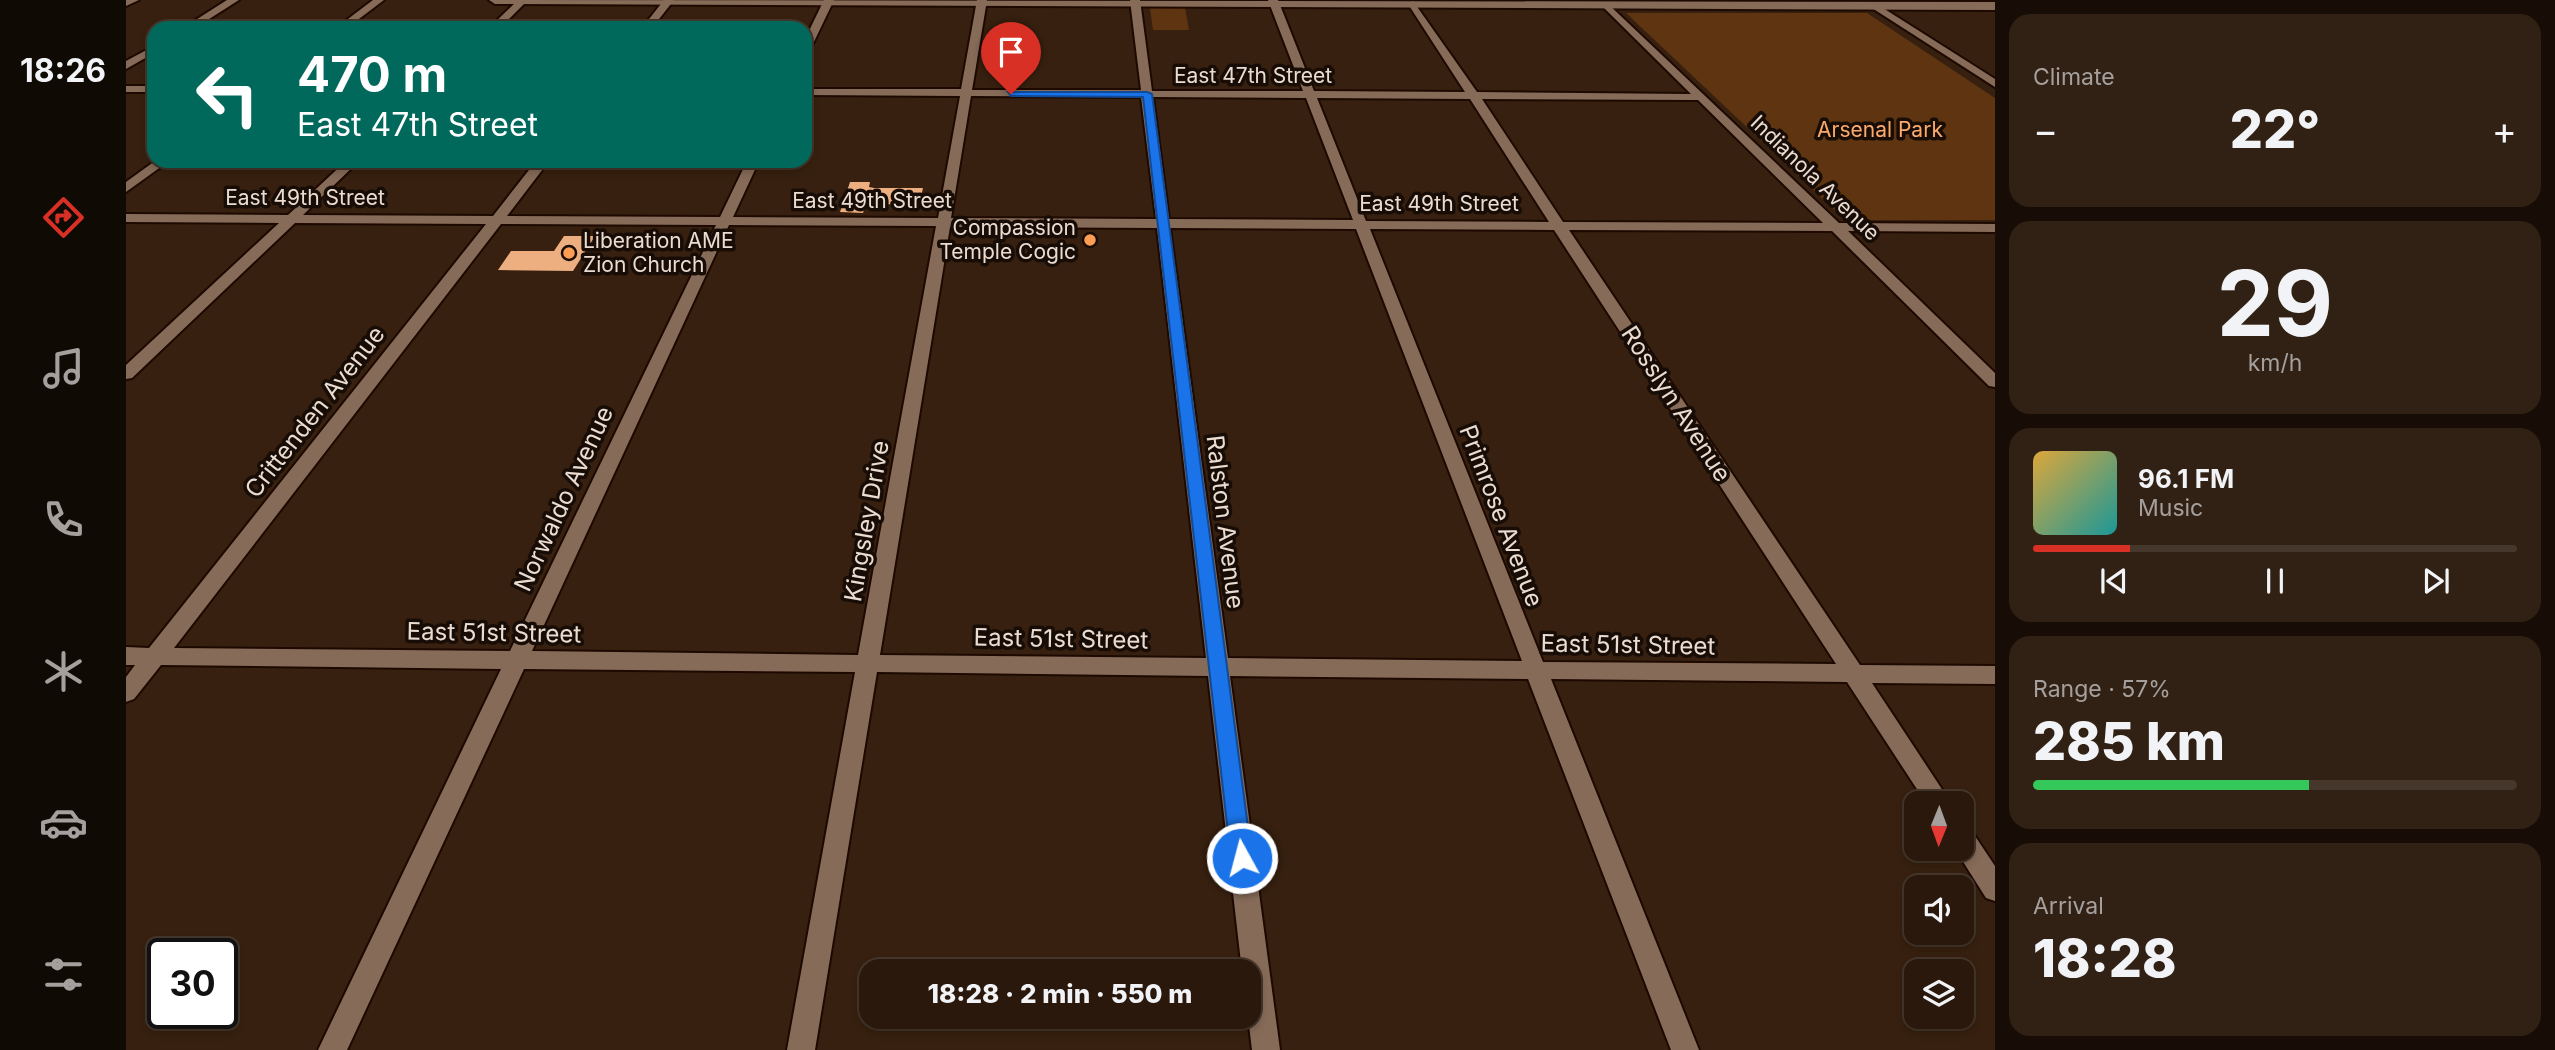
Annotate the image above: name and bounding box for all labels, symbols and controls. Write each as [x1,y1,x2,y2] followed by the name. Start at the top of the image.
[981,22,1041,94] pin
[992,33,1030,71] icon: arrive
[297,45,447,104] text: 470 m
[182,49,273,140] icon: left
[20,51,106,90] text: 18:26
[1174,63,1332,88] street label: East 47th Street
[2033,63,2115,91] text: Climate
[2230,98,2320,161] text: 22°
[297,105,538,144] text: East 47th Street
[2033,107,2058,153] text: −
[2492,107,2517,153] text: +
[1746,110,1885,245] street label: Indianola Avenue
[1817,117,1943,142] park label: Arsenal Park
[225,185,385,210] street label: East 49th Street
[792,188,952,213] street label: East 49th Street
[1359,191,1519,216] street label: East 49th Street
[39,193,88,242] icon: directions
[939,215,1076,264] place label: Compassion Temple Cogic
[583,228,734,277] place label: Liberation AME Zion Church
[1082,232,1098,248] marker: Compassion Temple Cogic
[561,245,577,261] marker: Liberation AME Zion Church
[2217,248,2333,358] text: 29
[239,320,391,503] street label: Crittenden Avenue
[1615,321,1737,487] street label: Rosslyn Avenue
[39,344,88,393] icon: music
[2248,349,2302,377] text: km/h
[508,402,619,596] street label: Norwaldo Avenue
[1453,421,1549,611] street label: Primrose Avenue
[1200,434,1251,610] street label: Ralston Avenue
[838,438,895,604] street label: Kingsley Drive
[2138,463,2234,494] text: 96.1 FM
[2138,494,2203,522] text: Music
[39,495,88,544] icon: phone
[2095,562,2133,600] icon: previous
[2256,562,2294,600] icon: pause
[2417,562,2455,600] icon: next
[407,616,582,649] street label: East 51st Street
[974,622,1149,655] street label: East 51st Street
[1541,628,1716,661] street label: East 51st Street
[39,647,88,696] icon: climate
[2033,675,2171,703] text: Range · 57%
[2033,710,2225,773] text: 285 km
[1904,791,1974,861] north arrow
[1904,791,1974,1029] map controls
[39,798,88,847] icon: car
[1205,821,1279,895] position arrow
[1904,875,1974,945] button: sound
[2033,892,2104,920] text: Arrival
[2033,927,2177,990] text: 18:28
[147,938,238,1029] speed limit sign: 30
[39,950,88,999] icon: filters
[1904,959,1974,1029] button: layers
[928,978,1192,1009] text: 18:28 · 2 min · 550 m

